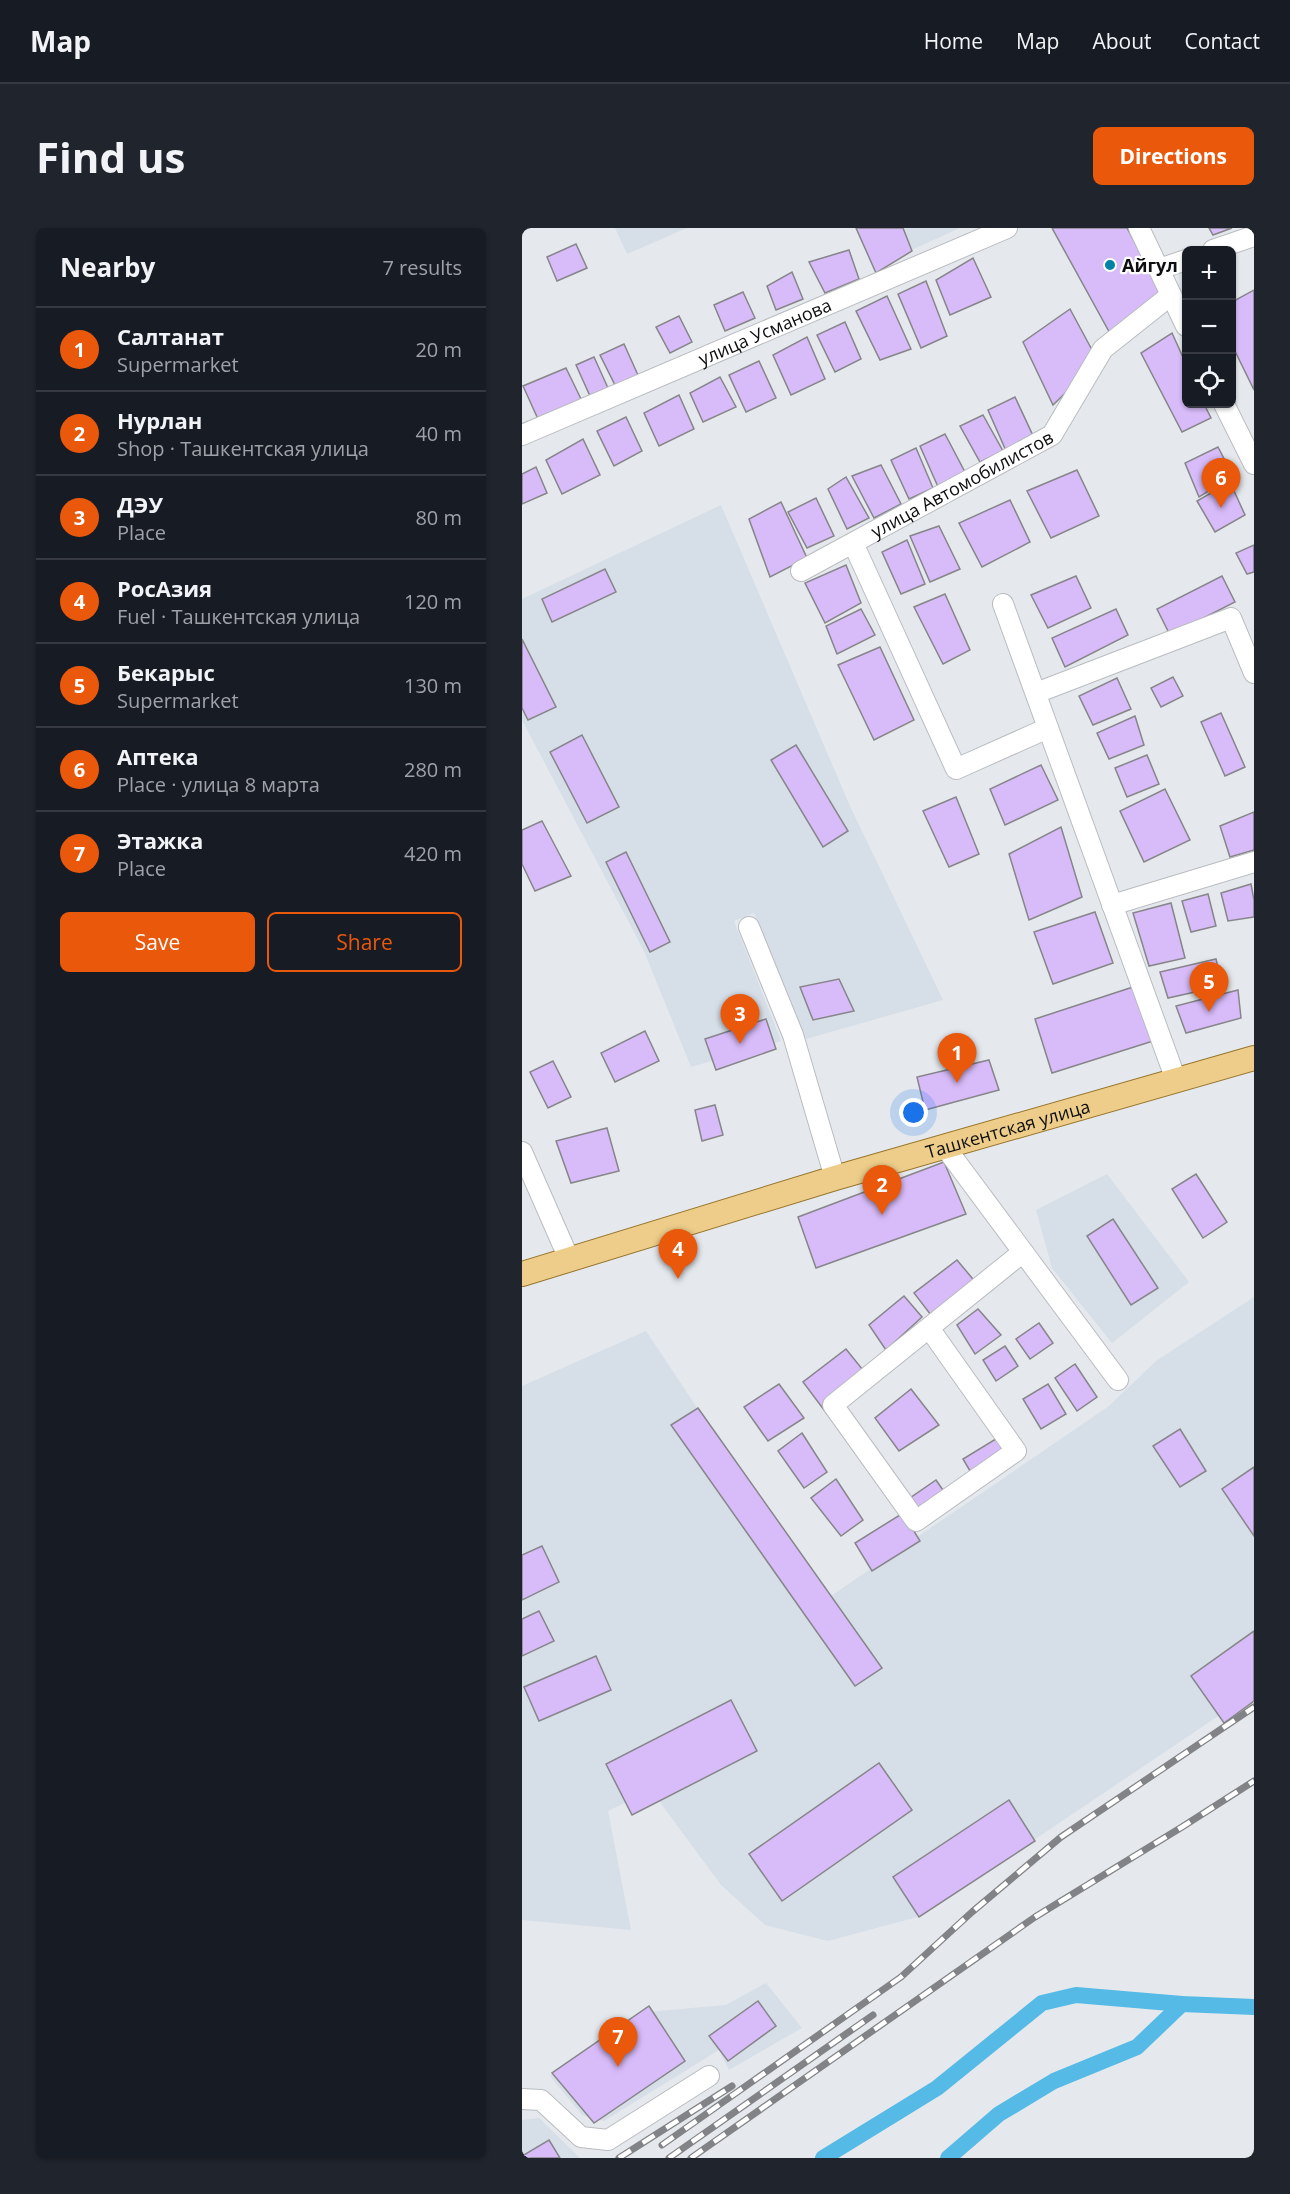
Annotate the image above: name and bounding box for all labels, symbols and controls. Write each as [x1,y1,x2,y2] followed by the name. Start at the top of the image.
[30,22,91,60] text: Map
[924,27,983,55] text: Home
[1016,27,1059,55] text: Map
[1092,27,1152,55] text: About
[1185,27,1260,55] text: Contact
[1093,127,1254,185] button: Directions
[36,128,185,185] text: Find us
[1182,246,1236,408] map controls
[1182,246,1236,300] button: +
[60,249,155,285] text: Nearby
[1122,253,1178,277] place label: Айгул
[382,254,462,281] text: 7 results
[1103,258,1117,272] marker: Айгул
[695,292,835,370] street label: улица Усманова
[1182,300,1236,354] button: −
[117,321,224,351] text: Салтанат
[74,336,85,363] text: 1
[415,336,462,363] text: 20 m
[117,351,239,378] text: Supermarket
[1182,354,1236,408] button: locate
[117,405,202,435] text: Нурлан
[74,420,85,447] text: 2
[415,420,462,447] text: 40 m
[866,425,1057,543] street label: улица Автомобилистов
[117,435,369,462] text: Shop · Ташкентская улица
[1202,458,1240,508] pin: 6
[117,489,163,519] text: ДЭУ
[74,504,85,531] text: 3
[415,504,462,531] text: 80 m
[117,519,166,546] text: Place
[117,573,212,603] text: РосАзия
[74,588,85,615] text: 4
[404,588,462,615] text: 120 m
[117,603,360,630] text: Fuel · Ташкентская улица
[117,657,215,687] text: Бекарыс
[74,672,85,699] text: 5
[404,672,462,699] text: 130 m
[117,687,239,714] text: Supermarket
[117,741,199,771] text: Аптека
[74,756,85,783] text: 6
[404,756,462,783] text: 280 m
[117,771,320,798] text: Place · улица 8 марта
[117,825,203,855] text: Этажка
[74,840,85,867] text: 7
[404,840,462,867] text: 420 m
[117,855,166,882] text: Place
[60,912,255,972] button: Save
[267,912,462,972] button: Share
[1190,962,1228,1012] pin: 5
[720,994,760,1044] pin: 3
[938,1034,976,1083] pin: 1
[923,1094,1093,1163] street label: Ташкентская улица
[899,1098,928,1127] your location
[862,1166,902,1215] pin: 2
[658,1230,698,1279] pin: 4
[598,2018,638,2067] pin: 7

